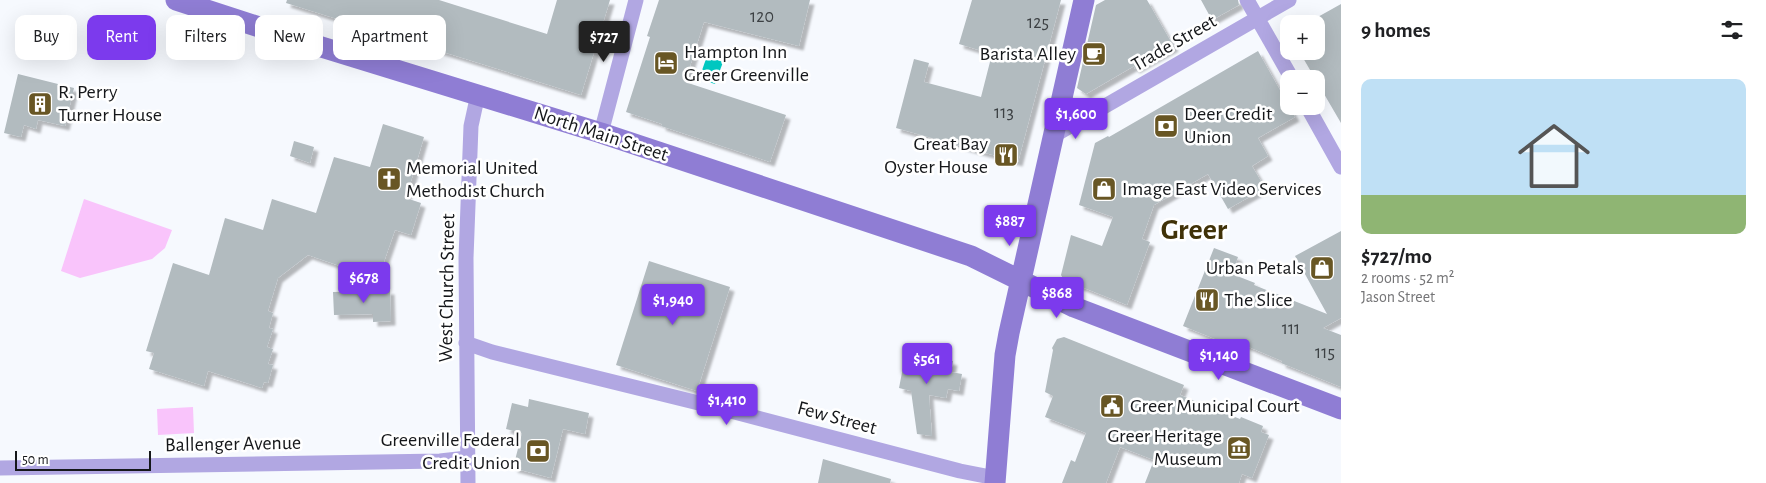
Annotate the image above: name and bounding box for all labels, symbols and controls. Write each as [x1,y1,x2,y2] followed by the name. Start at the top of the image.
[750,8,774,26] house number: 120
[1128,11,1220,75] street label: Trade Street
[1027,14,1049,32] house number: 125
[15,15,77,60] chip: Buy
[87,15,156,60] chip: Rent
[166,15,245,60] chip: Filters
[255,15,323,60] chip: New
[333,15,446,60] chip: Apartment
[1280,15,1325,115] map controls
[1280,15,1325,60] button: +
[1718,16,1746,44] icon: filters
[574,20,634,63] pin: $727
[1361,20,1431,41] text: 9 homes
[590,29,618,45] text: $727
[1081,41,1107,67] cafe icon: Barista Alley
[684,42,809,85] place label: Hampton Inn Greer Greenville
[979,44,1076,64] place label: Barista Alley
[653,50,679,76] hotel icon: Hampton Inn Greer Greenville
[1280,70,1325,115] button: −
[58,82,162,125] place label: R. Perry Turner House
[27,91,53,117] building icon: R. Perry Turner House
[1035,98,1117,140] pin: $1,600
[531,103,671,165] street label: North Main Street
[994,104,1014,122] house number: 113
[1184,104,1273,147] place label: Deer Credit Union
[1055,106,1097,122] text: $1,600
[1509,111,1599,201] icon: home
[1153,113,1179,139] bank icon: Deer Credit Union
[884,134,988,177] place label: Great Bay Oyster House
[993,142,1019,168] restaurant icon: Great Bay Oyster House
[406,158,545,201] place label: Memorial United Methodist Church
[376,166,402,192] church icon: Memorial United Methodist Church
[1091,176,1117,202] shop icon: Image East Video Services
[1122,179,1322,199] place label: Image East Video Services
[980,204,1040,247] pin: $887
[436,213,458,363] street label: West Church Street
[995,213,1025,229] text: $887
[1161,215,1228,245] district label: Greer
[1361,246,1432,267] text: $727/mo
[1309,255,1335,281] shop icon: Urban Petals
[1206,258,1304,278] place label: Urban Petals
[334,262,394,304] pin: $678
[349,270,379,286] text: $678
[1361,270,1454,286] text: 2 rooms · 52 m²
[1027,276,1087,319] pin: $868
[632,284,714,326] pin: $1,940
[1042,285,1072,301] text: $868
[1194,287,1220,313] restaurant icon: The Slice
[1361,289,1435,305] text: Jason Street
[1224,290,1292,310] place label: The Slice
[653,292,693,308] text: $1,940
[1282,320,1300,338] house number: 111
[1178,338,1260,381] pin: $1,140
[897,342,957,385] pin: $561
[1315,344,1335,362] house number: 115
[1200,347,1238,363] text: $1,140
[913,351,941,367] text: $561
[686,384,768,426] pin: $1,410
[708,392,746,408] text: $1,410
[1099,393,1125,419] public building icon: Greer Municipal Court
[1130,396,1300,416] place label: Greer Municipal Court
[795,398,879,438] street label: Few Street
[1107,426,1222,469] place label: Greer Heritage Museum
[381,430,520,473] place label: Greenville Federal Credit Union
[165,433,301,455] street label: Ballenger Avenue
[1226,435,1252,461] museum icon: Greer Heritage Museum
[525,438,551,464] bank icon: Greenville Federal Credit Union
[15,448,151,471] scale bar
[22,453,49,467] text: 50 m

